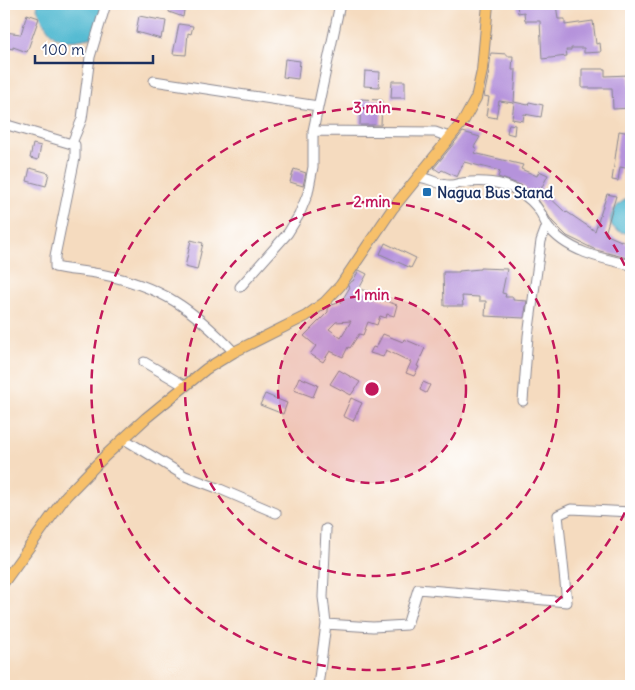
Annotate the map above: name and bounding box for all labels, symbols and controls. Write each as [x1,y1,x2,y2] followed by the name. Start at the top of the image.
[35,32,152,64] scale bar
[42,40,84,59] text: 100 m
[353,98,391,117] text: 3 min
[437,183,553,203] place label: Nagua Bus Stand
[421,186,433,198] marker: Nagua Bus Stand
[354,192,391,211] text: 2 min
[355,285,390,304] text: 1 min
[363,380,381,398] centre of rings

